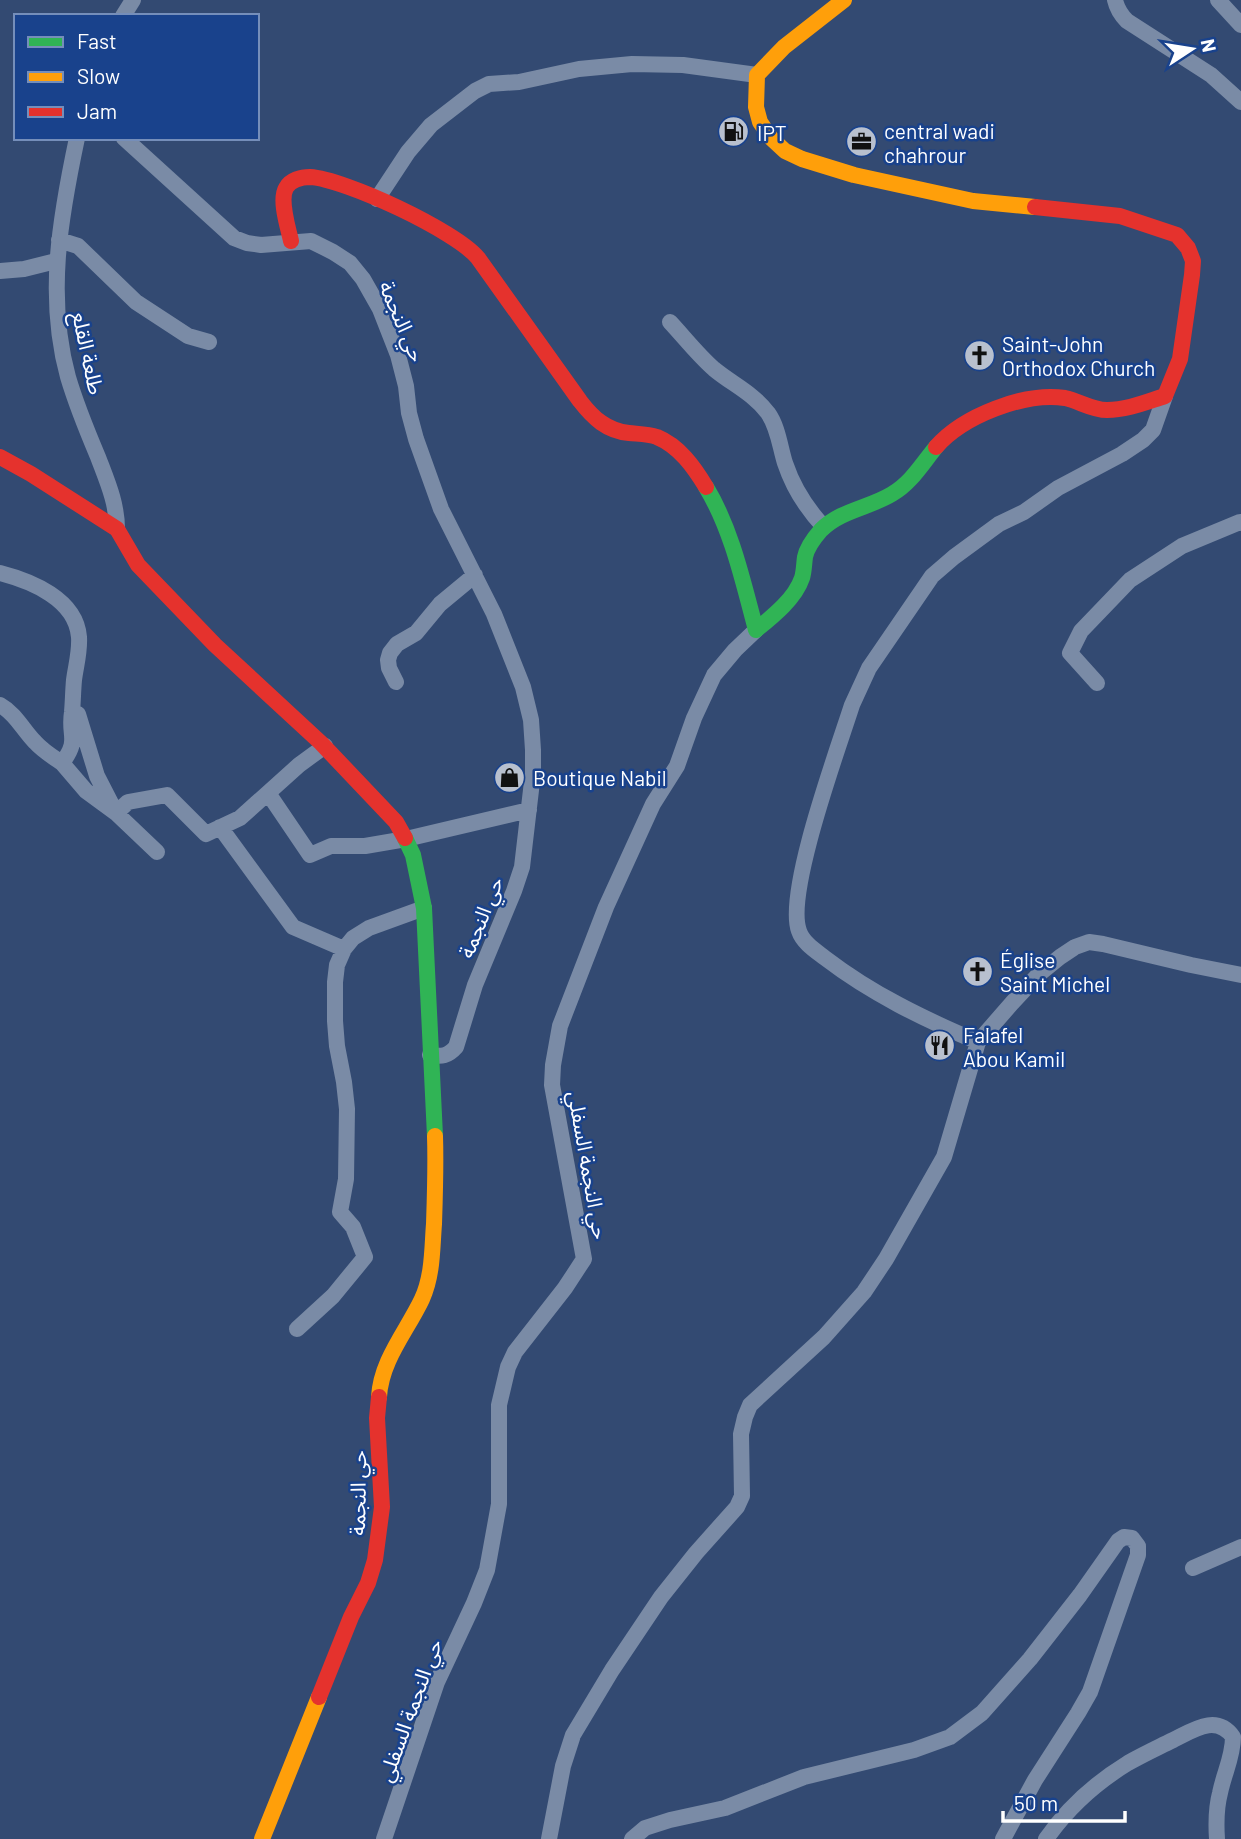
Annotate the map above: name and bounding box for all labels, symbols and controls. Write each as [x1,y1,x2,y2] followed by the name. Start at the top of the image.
[14,14,259,140] legend
[1157,14,1227,84] north arrow
[77,28,117,53] text: Fast
[1197,37,1222,54] text: N
[77,63,120,88] text: Slow
[77,98,117,123] text: Jam
[717,115,751,149] fuel station icon: IPT
[884,118,995,167] place label: central wadi chahrour
[757,120,787,145] place label: IPT
[844,125,878,159] office icon: central wadi chahrour
[370,277,431,367] street label: حي النجمة
[64,309,110,398] street label: طلعة القلع
[1002,331,1155,380] place label: Saint-John Orthodox Church
[962,338,996,372] church icon: Saint-John Orthodox Church
[493,760,527,794] shop icon: Boutique Nabil
[533,765,667,790] place label: Boutique Nabil
[452,873,512,963] street label: حي النجمة
[1000,947,1110,996] place label: Église Saint Michel
[960,954,994,988] church icon: Église Saint Michel
[963,1022,1065,1071] place label: Falafel Abou Kamil
[923,1029,957,1063] restaurant icon: Falafel Abou Kamil
[559,1089,614,1242] street label: حي النجمة السفلي
[344,1450,375,1536] street label: حي النجمة
[372,1635,451,1786] street label: حي النجمة السفلي
[1003,1780,1126,1824] scale bar
[1014,1790,1058,1815] text: 50 m

